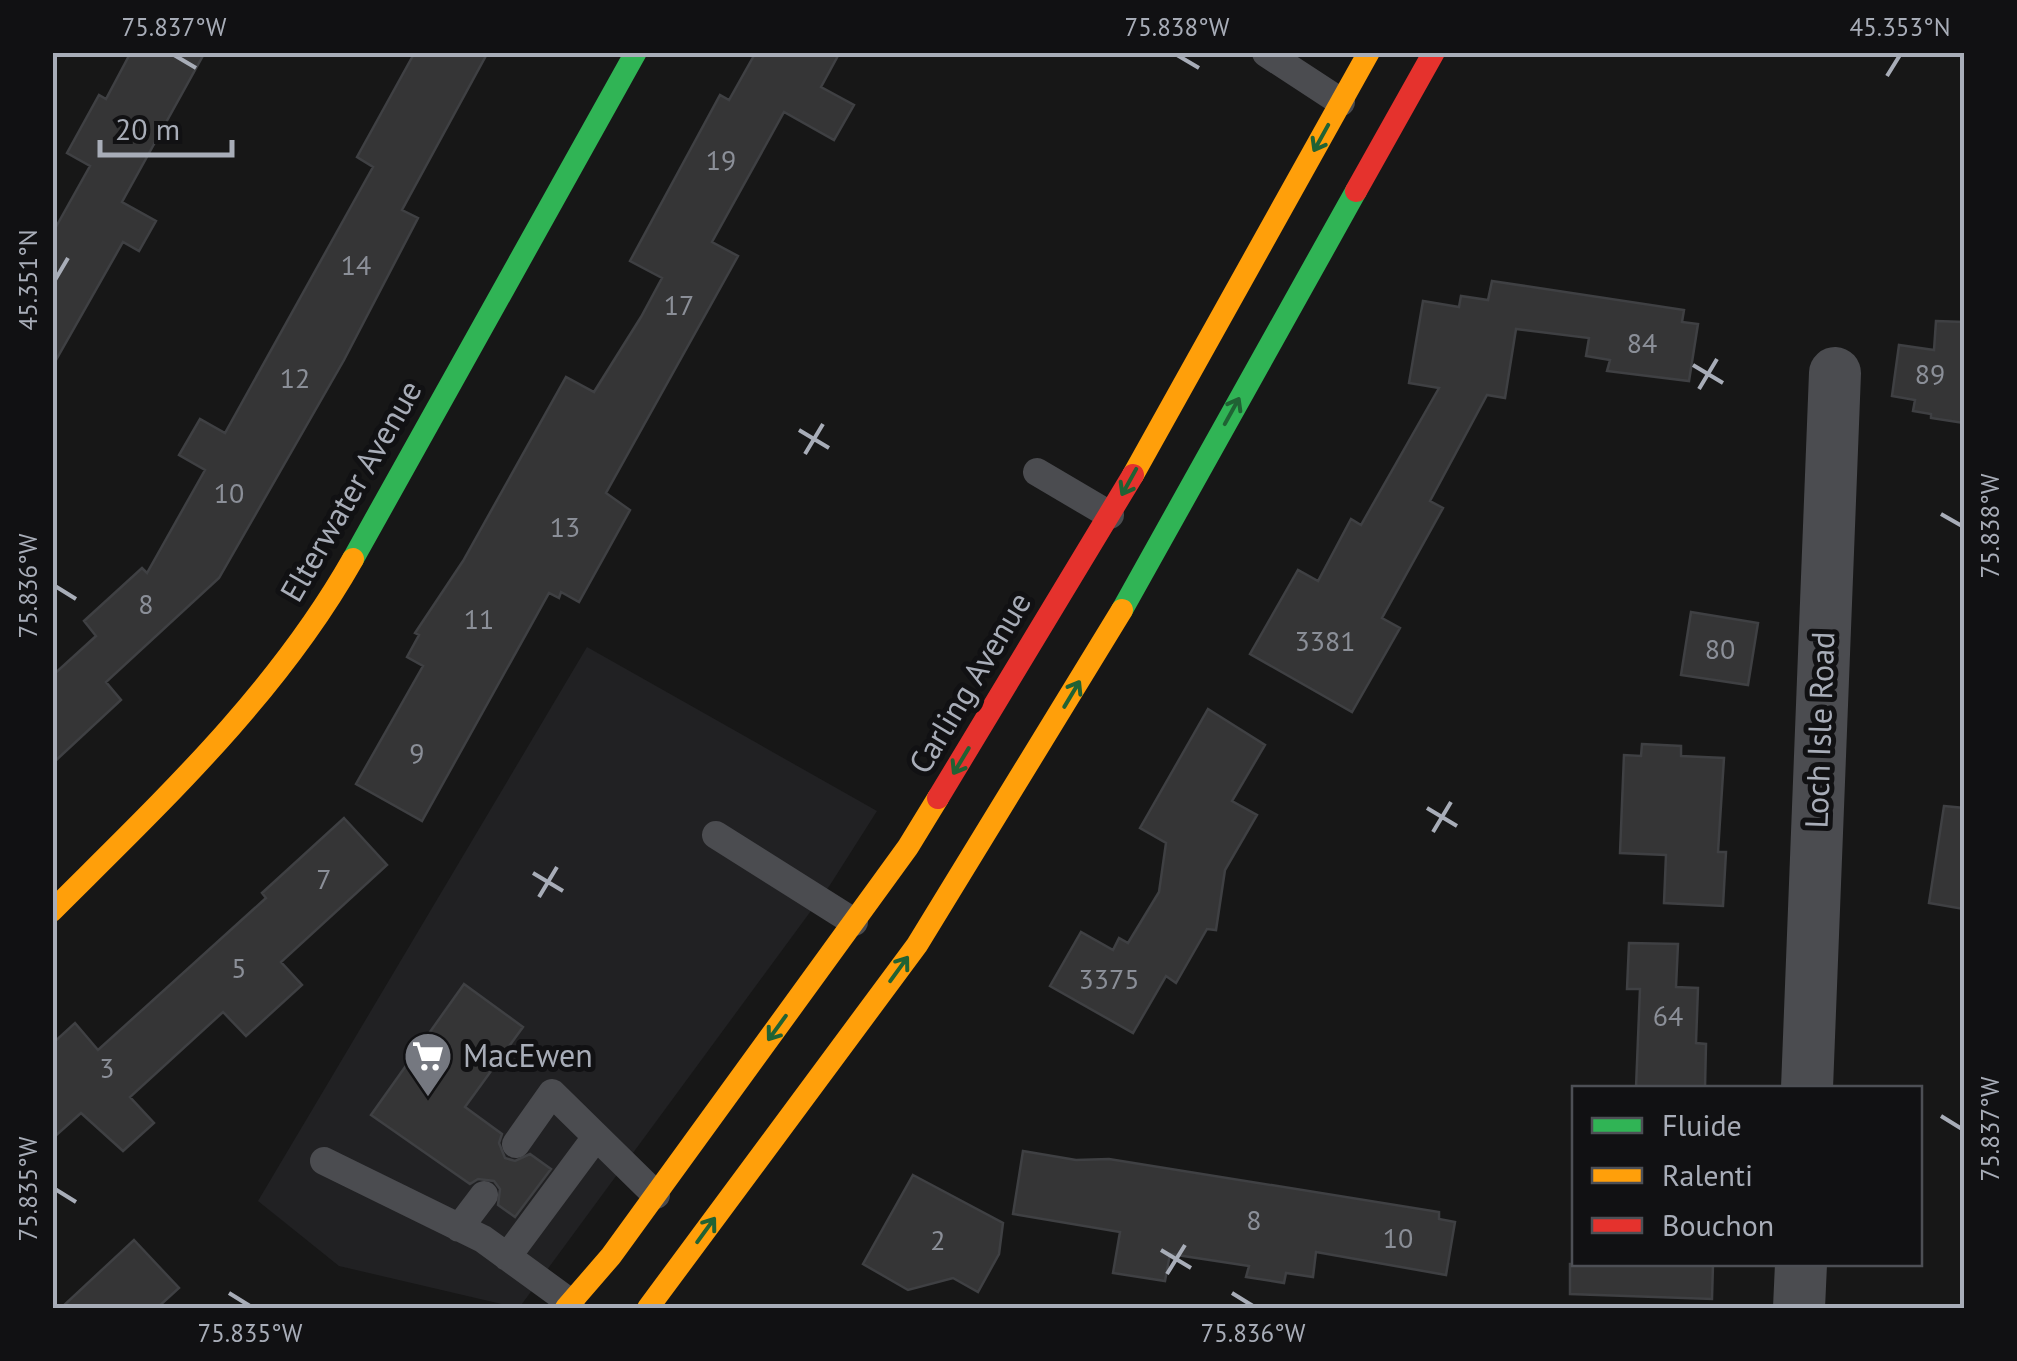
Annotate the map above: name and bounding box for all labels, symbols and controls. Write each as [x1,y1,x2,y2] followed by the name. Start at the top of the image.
[122,11,227,43] text: 75.837°W
[1125,11,1230,43] text: 75.838°W
[1850,11,1950,43] text: 45.353°N
[100,95,232,157] scale bar
[115,109,180,148] text: 20 m
[1311,122,1331,152] one-way arrow
[706,141,736,178] house number: 19
[12,230,44,330] text: 45.351°N
[341,246,371,283] house number: 14
[664,286,694,323] house number: 17
[1627,324,1657,361] house number: 84
[1915,355,1945,392] house number: 89
[280,359,310,396] house number: 12
[270,372,430,609] street label: Elterwater Avenue
[1223,397,1243,427] one-way arrow
[1118,467,1138,497] one-way arrow
[1974,473,2006,578] text: 75.838°W
[214,474,244,511] house number: 10
[550,508,580,545] house number: 13
[12,533,44,638] text: 75.836°W
[898,584,1040,781] street label: Carling Avenue
[138,585,154,622] house number: 8
[464,600,494,637] house number: 11
[1294,622,1356,659] house number: 3381
[1705,630,1735,667] house number: 80
[1795,631,1843,829] street label: Loch Isle Road
[1062,680,1082,709] one-way arrow
[409,734,425,771] house number: 9
[951,746,971,775] one-way arrow
[316,860,332,897] house number: 7
[231,949,247,986] house number: 5
[888,956,909,983] one-way arrow
[1078,960,1140,997] house number: 3375
[1653,997,1683,1034] house number: 64
[766,1014,787,1041] one-way arrow
[402,1030,454,1098] supermarket icon: MacEwen
[463,1034,593,1076] place label: MacEwen
[99,1049,115,1086] house number: 3
[1974,1076,2006,1181] text: 75.837°W
[1572,1086,1922,1266] legend
[1662,1105,1742,1144] text: Fluide
[12,1136,44,1241] text: 75.835°W
[1662,1155,1753,1194] text: Ralenti
[1246,1201,1262,1238] house number: 8
[1662,1205,1774,1244] text: Bouchon
[695,1217,716,1245] one-way arrow
[1383,1219,1413,1256] house number: 10
[930,1221,946,1258] house number: 2
[198,1317,303,1349] text: 75.835°W
[1201,1317,1306,1349] text: 75.836°W

